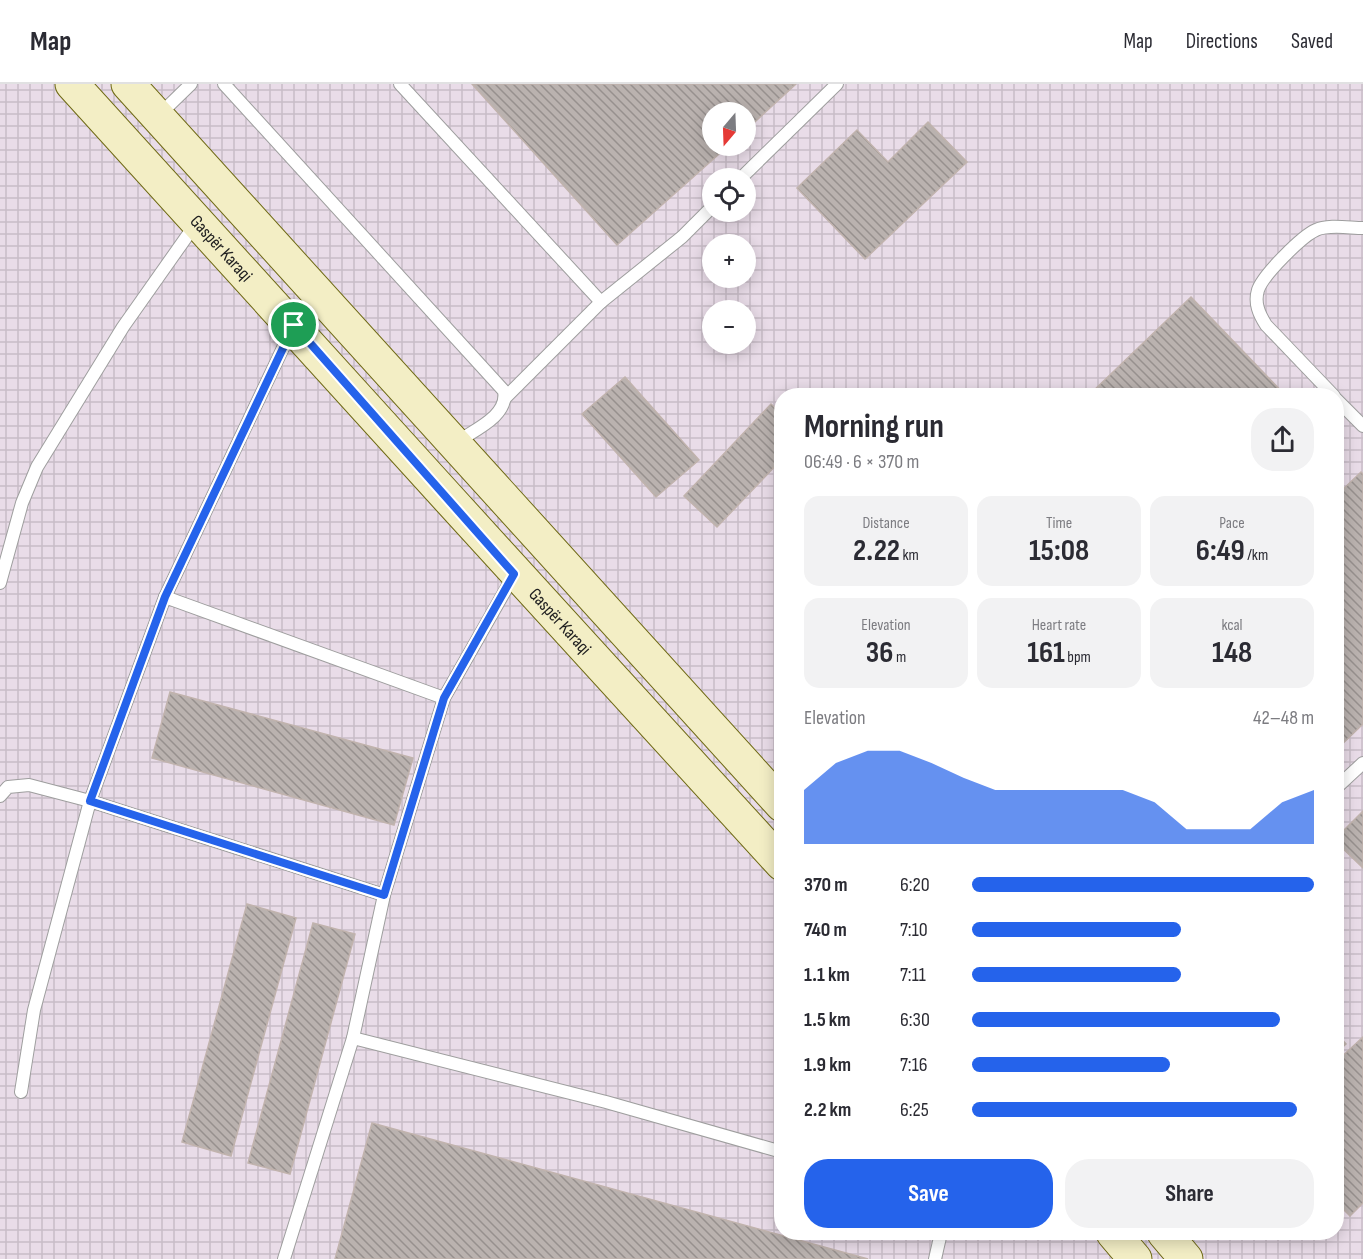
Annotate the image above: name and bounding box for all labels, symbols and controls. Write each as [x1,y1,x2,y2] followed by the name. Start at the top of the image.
[30,25,71,58] text: Map
[1123,29,1153,54] text: Map
[1186,29,1258,54] text: Directions
[1291,29,1333,54] text: Saved
[702,102,756,156] north arrow
[702,102,756,354] map controls
[702,168,756,222] button: locate
[186,211,257,286] street label: Gaspër Karaqi
[702,234,756,288] button: +
[268,299,319,350] pin
[702,300,756,354] button: −
[277,308,310,341] icon: arrive
[804,407,944,447] text: Morning run
[1251,408,1314,471] button: share
[804,450,919,474] text: 06:49 · 6 × 370 m
[862,514,910,533] text: Distance
[1046,514,1072,533] text: Time
[1219,514,1245,533] text: Pace
[853,533,900,569] text: 2.22
[1029,533,1089,569] text: 15:08
[1196,533,1245,569] text: 6:49
[900,546,919,565] text: km
[1245,546,1268,565] text: /km
[525,584,596,659] street label: Gaspër Karaqi
[861,616,911,635] text: Elevation
[1032,616,1086,635] text: Heart rate
[1221,616,1243,635] text: kcal
[866,635,893,671] text: 36
[1027,635,1065,671] text: 161
[1212,635,1252,671] text: 148
[893,648,906,667] text: m
[1065,648,1091,667] text: bpm
[804,706,866,730] text: Elevation
[1253,706,1314,730] text: 42–48 m
[804,873,848,897] text: 370 m
[900,873,930,897] text: 6:20
[804,918,847,942] text: 740 m
[900,918,928,942] text: 7:10
[804,963,850,987] text: 1.1 km
[900,963,926,987] text: 7:11
[804,1008,850,1032] text: 1.5 km
[900,1008,930,1032] text: 6:30
[804,1053,851,1077] text: 1.9 km
[900,1053,927,1077] text: 7:16
[804,1098,851,1122] text: 2.2 km
[900,1098,929,1122] text: 6:25
[804,1159,1053,1228] button: Save
[1065,1159,1314,1228] button: Share

